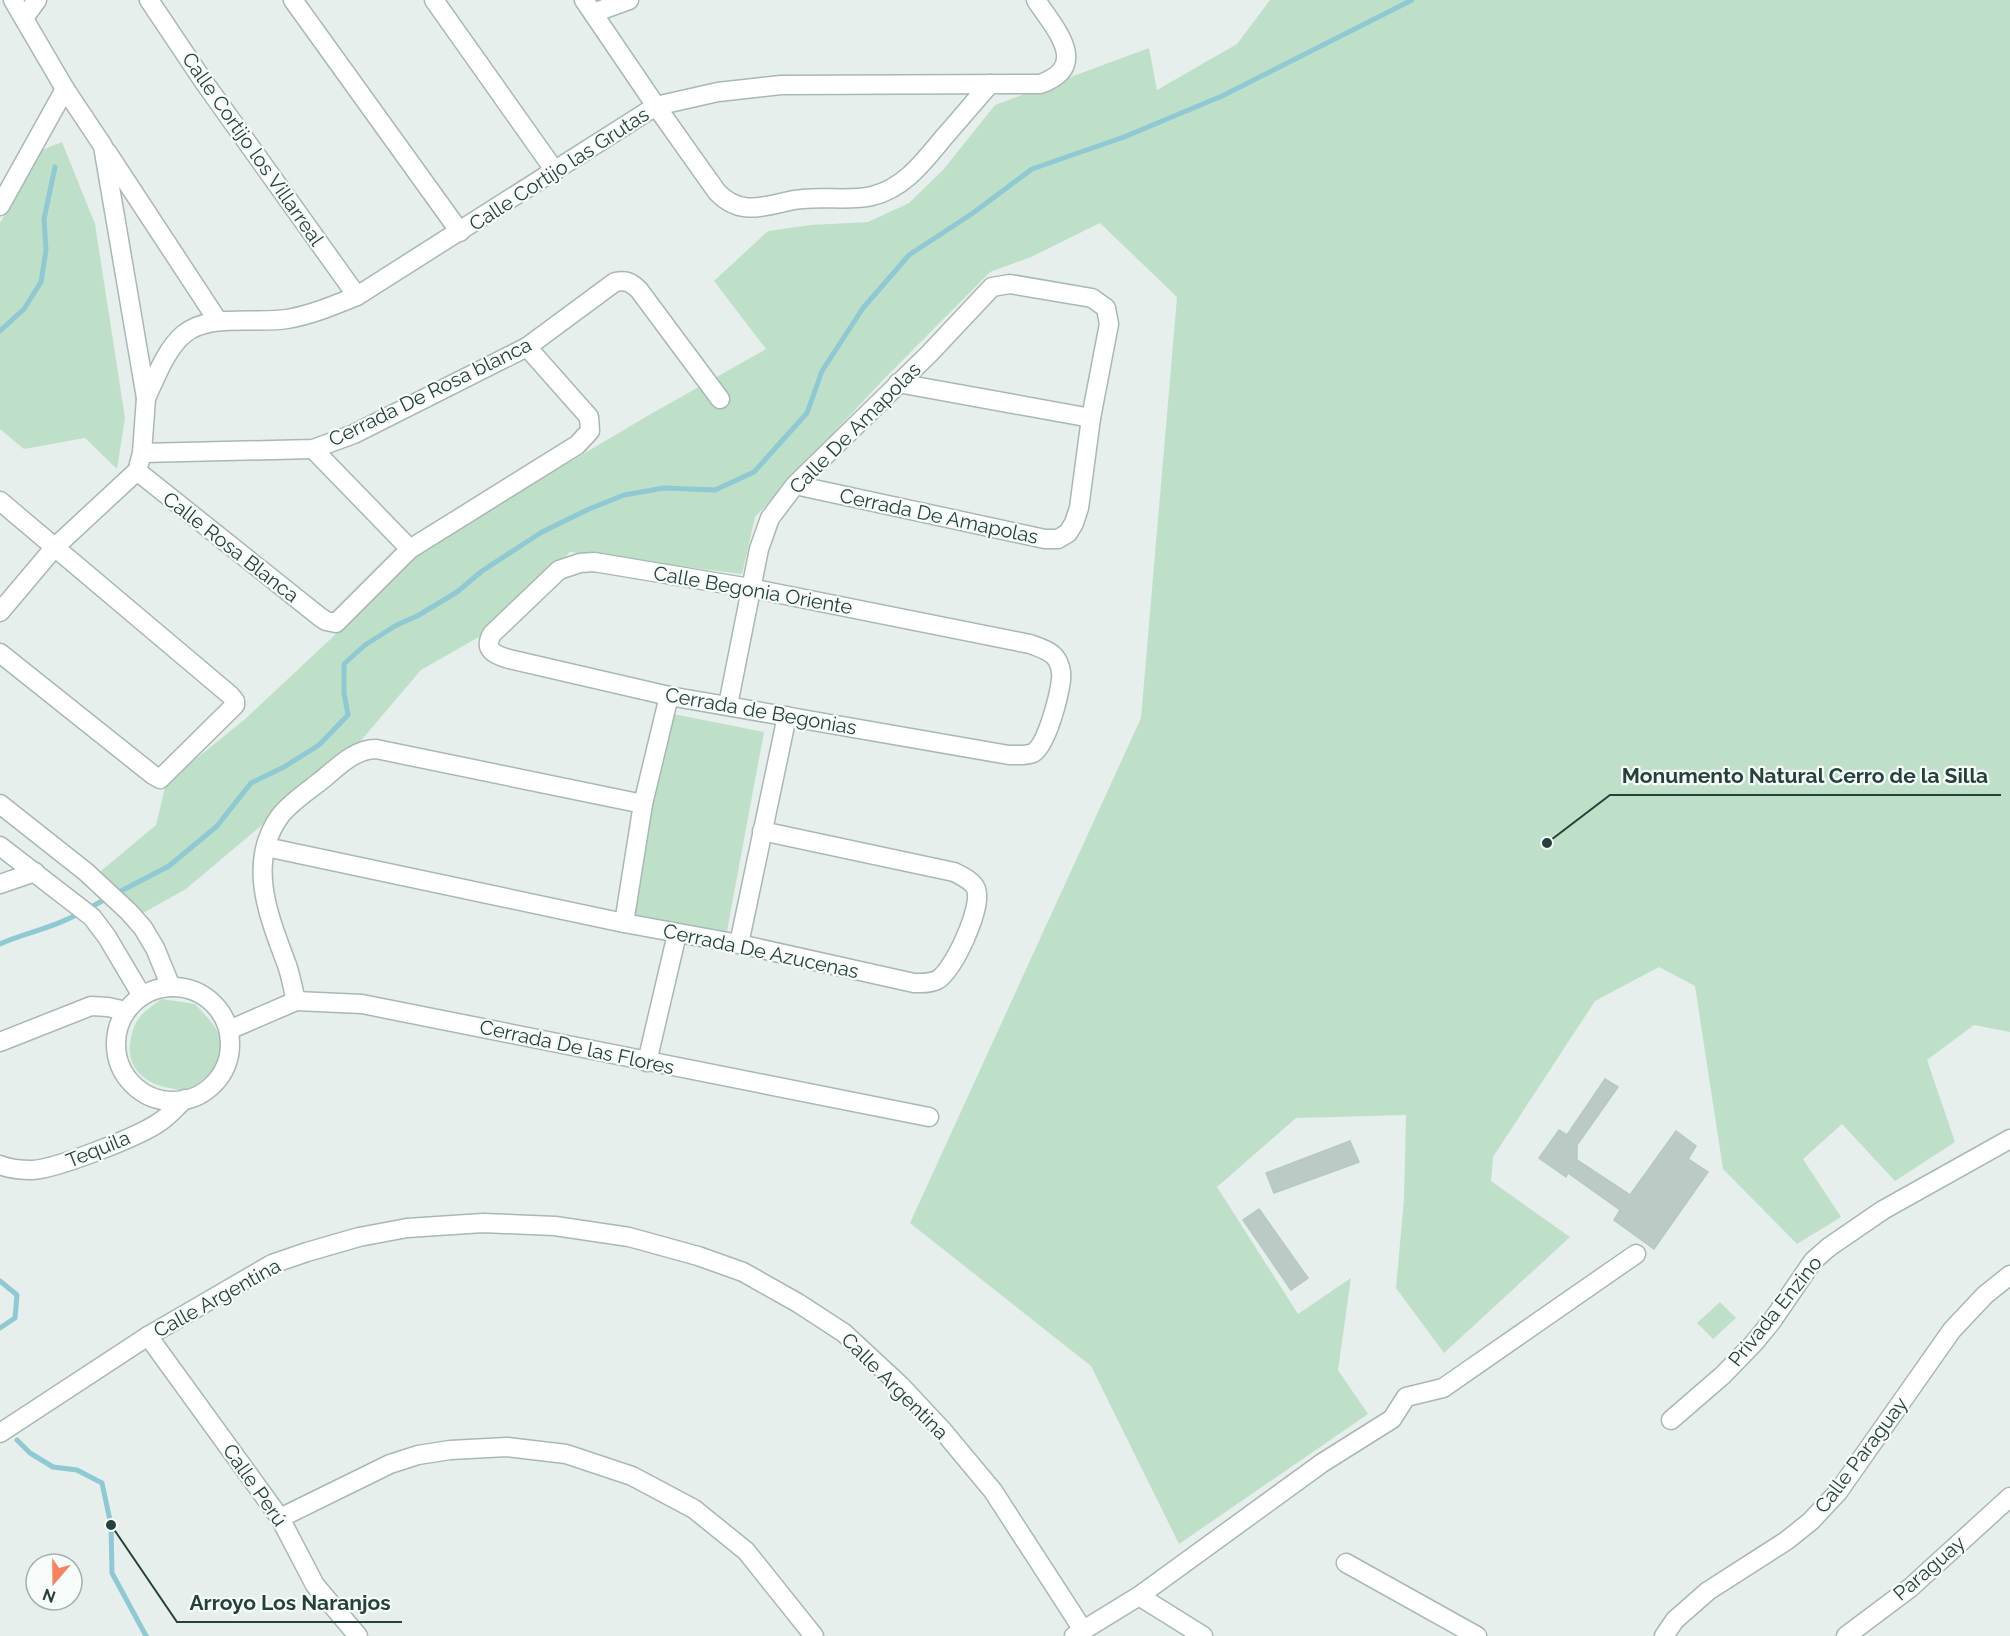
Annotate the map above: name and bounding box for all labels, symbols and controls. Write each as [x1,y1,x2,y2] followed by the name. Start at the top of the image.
[177,48,329,251] street label: Calle Cortijo los Villarreal
[465,102,653,236] street label: Calle Cortijo las Grutas
[325,332,535,452] street label: Cerrada De Rosa blanca
[784,357,926,499] street label: Calle De Amapolas
[838,483,1040,549] street label: Cerrada De Amapolas
[158,486,304,608] street label: Calle Rosa Blanca
[652,561,855,619] street label: Calle Begonia Oriente
[663,682,859,740] street label: Cerrada de Begonias
[1610,756,2001,795] callout: Monumento Natural Cerro de la Silla
[1622,763,1988,788] text: Monumento Natural Cerro de la Silla
[661,919,861,983] street label: Cerrada De Azucenas
[478,1015,676,1079] street label: Cerrada De las Flores
[63,1125,133,1173] street label: Tequila
[1723,1251,1827,1371] street label: Privada Enzino
[149,1253,285,1343] street label: Calle Argentina
[837,1328,953,1444] street label: Calle Argentina
[1810,1392,1913,1518] street label: Calle Paraguay
[218,1439,292,1531] street label: Calle Perú
[1888,1530,1970,1606] street label: Paraguay
[24,1552,84,1612] north arrow
[177,1583,402,1622] callout: Arroyo Los Naranjos
[40,1585,58,1607] text: N
[189,1590,391,1615] text: Arroyo Los Naranjos

